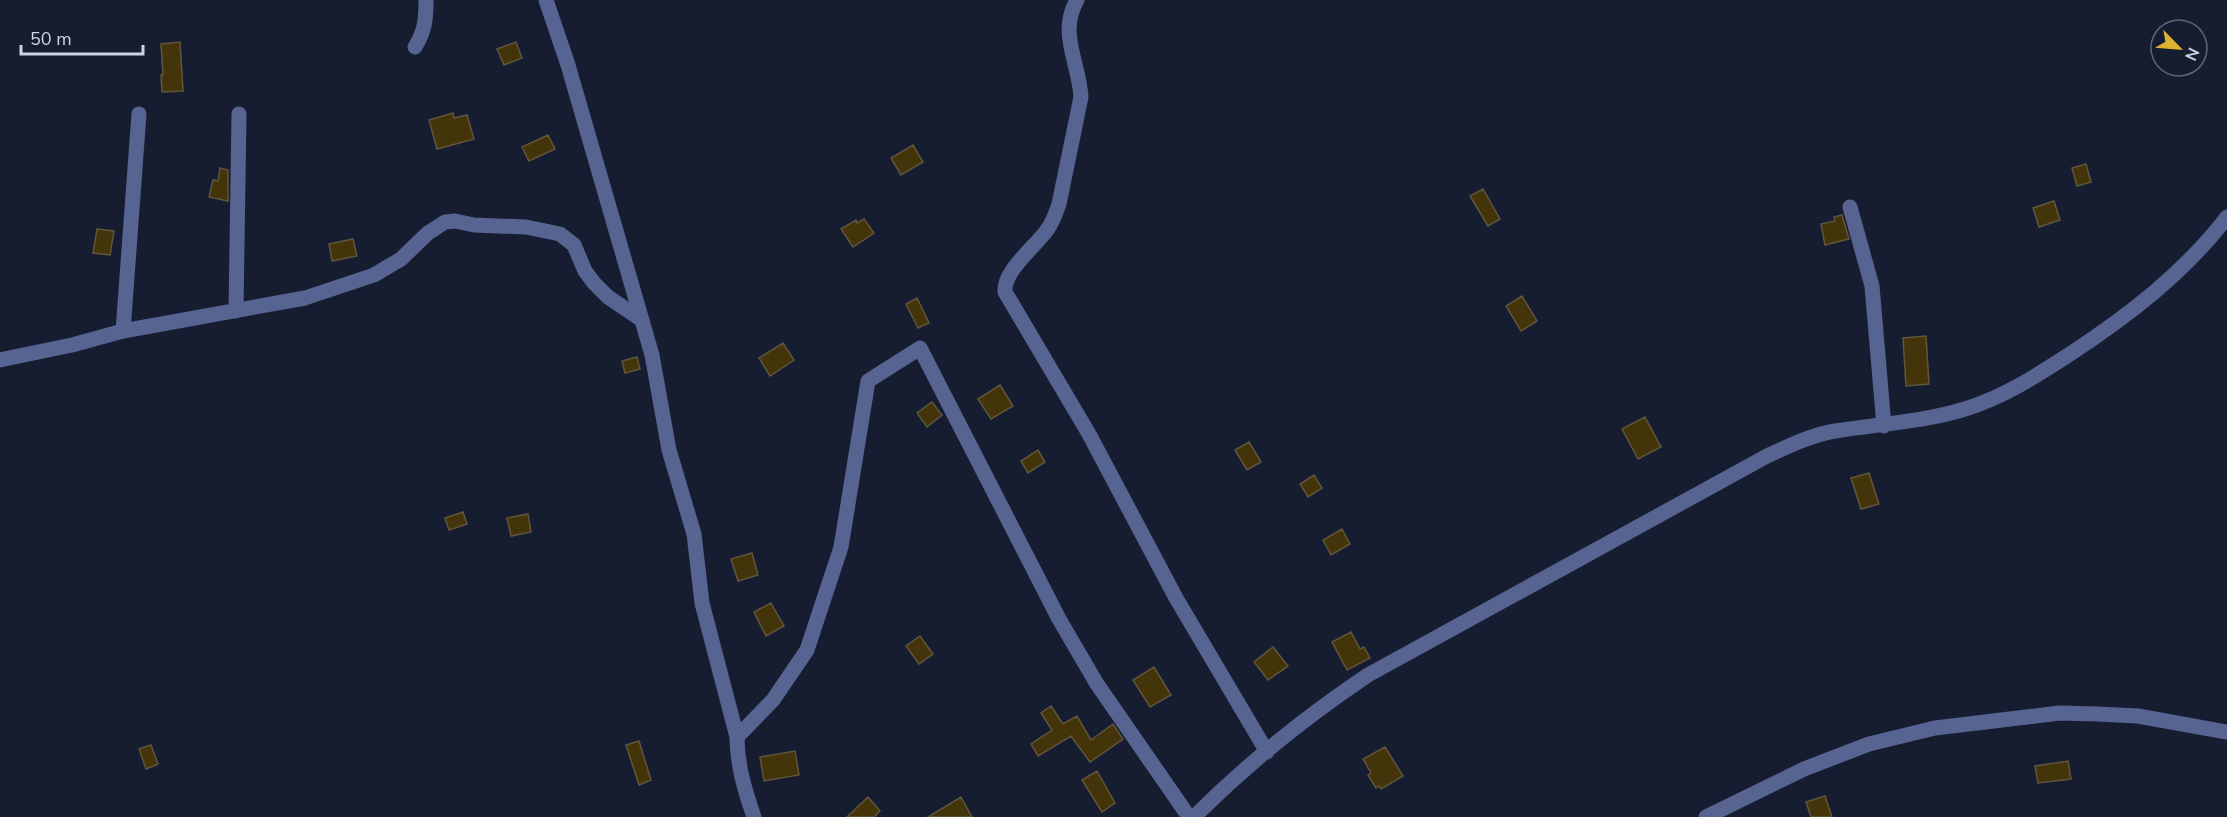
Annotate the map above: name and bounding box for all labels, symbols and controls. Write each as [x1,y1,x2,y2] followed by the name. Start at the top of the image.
[21,18,142,56] scale bar
[2149,18,2209,78] north arrow
[30,27,72,51] text: 50 m
[2179,44,2204,64] text: N

